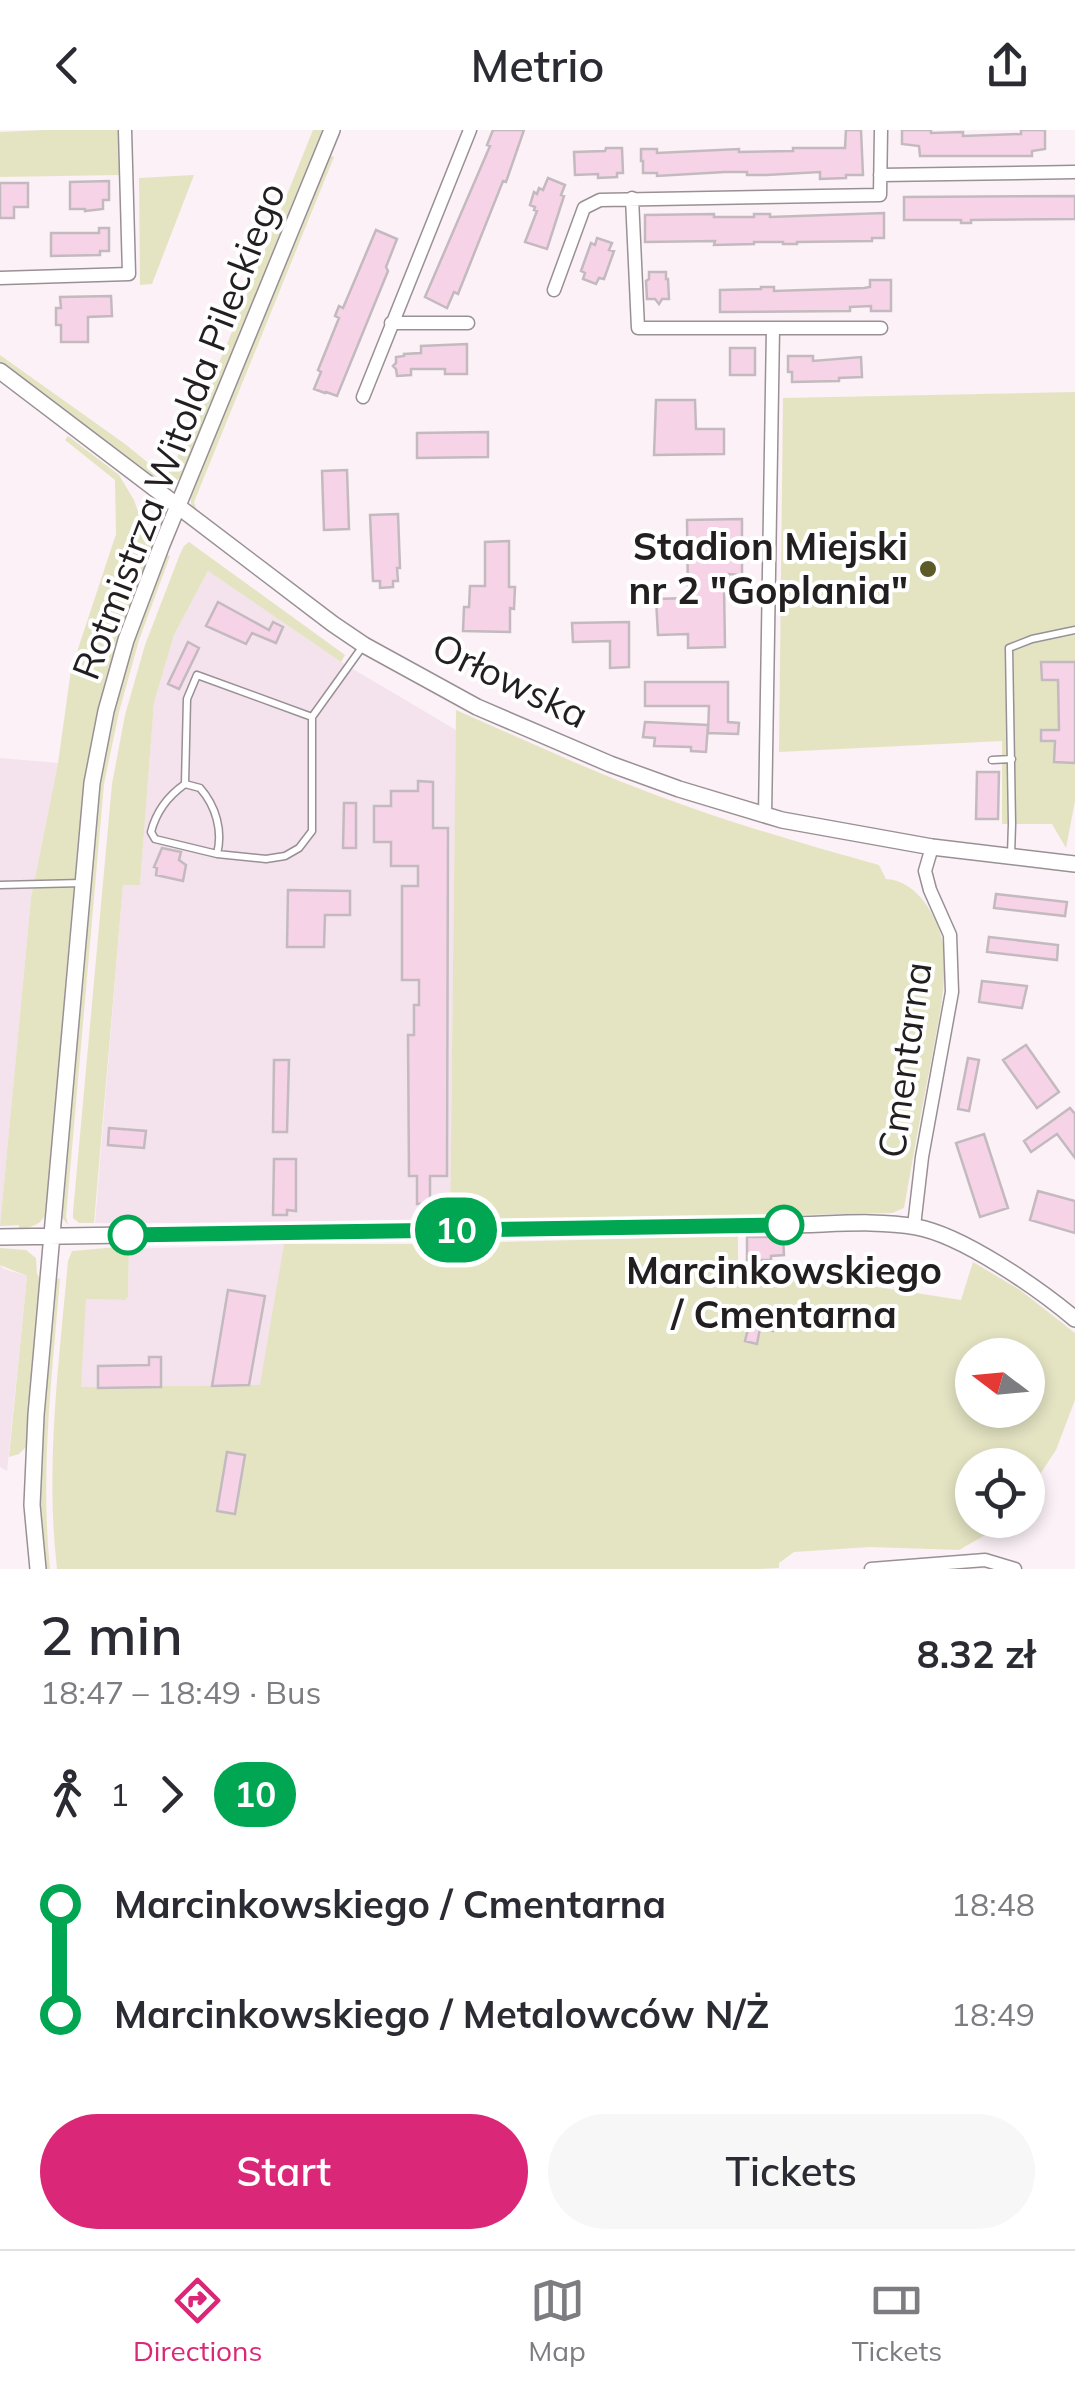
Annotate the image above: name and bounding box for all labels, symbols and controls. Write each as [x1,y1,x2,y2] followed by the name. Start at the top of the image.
[470,37,605,93] text: Metrio
[40,38,95,93] icon: back
[980,38,1035,93] icon: share
[61,176,295,686] street label: Rotmistrza Witolda Pileckiego
[628,522,908,614] place label: Stadion Miejski nr 2 "Goplania"
[917,558,939,580] marker: Stadion Miejski nr 2 "Goplania"
[425,622,596,738] street label: Orłowska
[867,959,942,1161] street label: Cmentarna
[411,1198,501,1262] line badge: 10
[765,1206,803,1244] marker: Marcinkowskiego / Cmentarna
[435,1208,477,1252] text: 10
[109,1216,147,1254] unlabelled marker
[626,1246,942,1338] place label: Marcinkowskiego / Cmentarna
[955,1338,1045,1428] north arrow
[955,1338,1045,1538] map controls
[955,1448,1045,1538] button: locate
[40,1600,183,1669] text: 2 min
[917,1630,1035,1678] text: 8.32 zł
[40,1672,321,1712] text: 18:47 – 18:49 · Bus
[40,1767,95,1822] icon: walk
[144,1767,199,1822] icon: forward
[234,1772,276,1816] text: 10
[110,1774,129,1814] text: 1
[114,1880,666,1928] text: Marcinkowskiego / Cmentarna
[951,1884,1035,1924] text: 18:48
[114,1990,769,2038] text: Marcinkowskiego / Metalowców N/Ż
[951,1994,1035,2034] text: 18:49
[40,2114,528,2229] button: Start
[548,2114,1035,2229] button: Tickets
[133,2273,262,2368] tab: Directions
[528,2273,586,2368] tab: Map
[852,2273,942,2368] tab: Tickets

